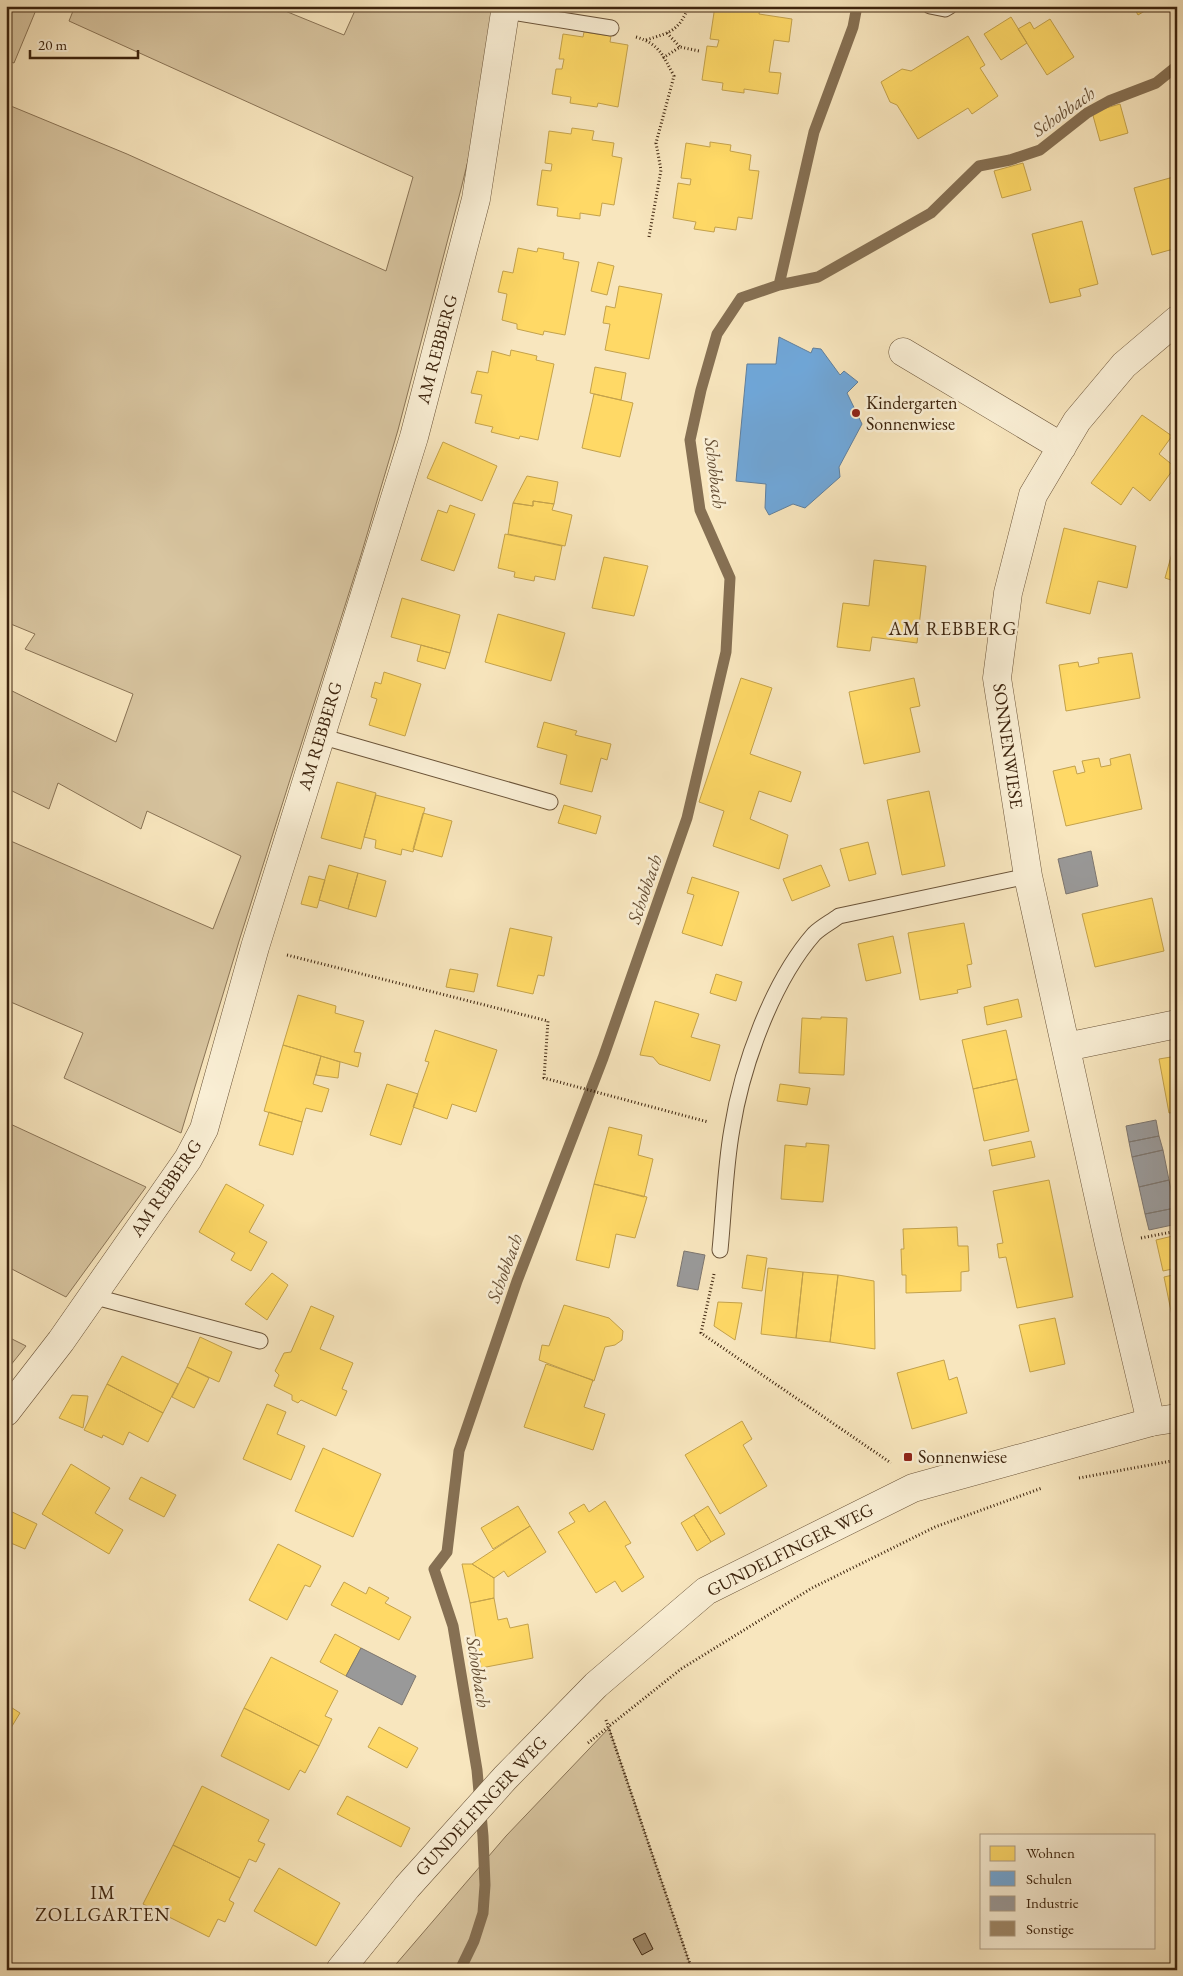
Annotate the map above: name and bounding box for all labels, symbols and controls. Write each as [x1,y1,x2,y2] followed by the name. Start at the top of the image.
[30,28,138,60] scale bar
[38,35,67,54] text: 20 m
[1026,81,1100,143] water label: Schobbach
[411,292,462,407] street label: AM REBBERG
[866,391,958,435] place label: Kindergarten Sonnenwiese
[850,407,862,419] marker: Kindergarten Sonnenwiese
[699,435,732,510] water label: Schobbach
[888,616,1017,641] district label: AM REBBERG
[292,679,347,794] street label: AM REBBERG
[988,682,1029,810] street label: SONNENWIESE
[621,851,668,928] water label: Schobbach
[124,1135,207,1242] street label: AM REBBERG
[480,1230,528,1307] water label: Schobbach
[918,1445,1007,1468] place label: Sonnenwiese
[902,1451,914,1463] marker: Sonnenwiese
[703,1498,877,1602] street label: GUNDELFINGER WEG
[460,1634,496,1709] water label: Schobbach
[409,1731,552,1881] street label: GUNDELFINGER WEG
[980,1834,1156,1948] legend
[1026,1843,1075,1862] text: Wohnen
[1026,1869,1072,1888] text: Schulen
[35,1880,171,1927] district label: IM ZOLLGARTEN
[1026,1893,1079,1912] text: Industrie
[1026,1919,1074,1938] text: Sonstige

